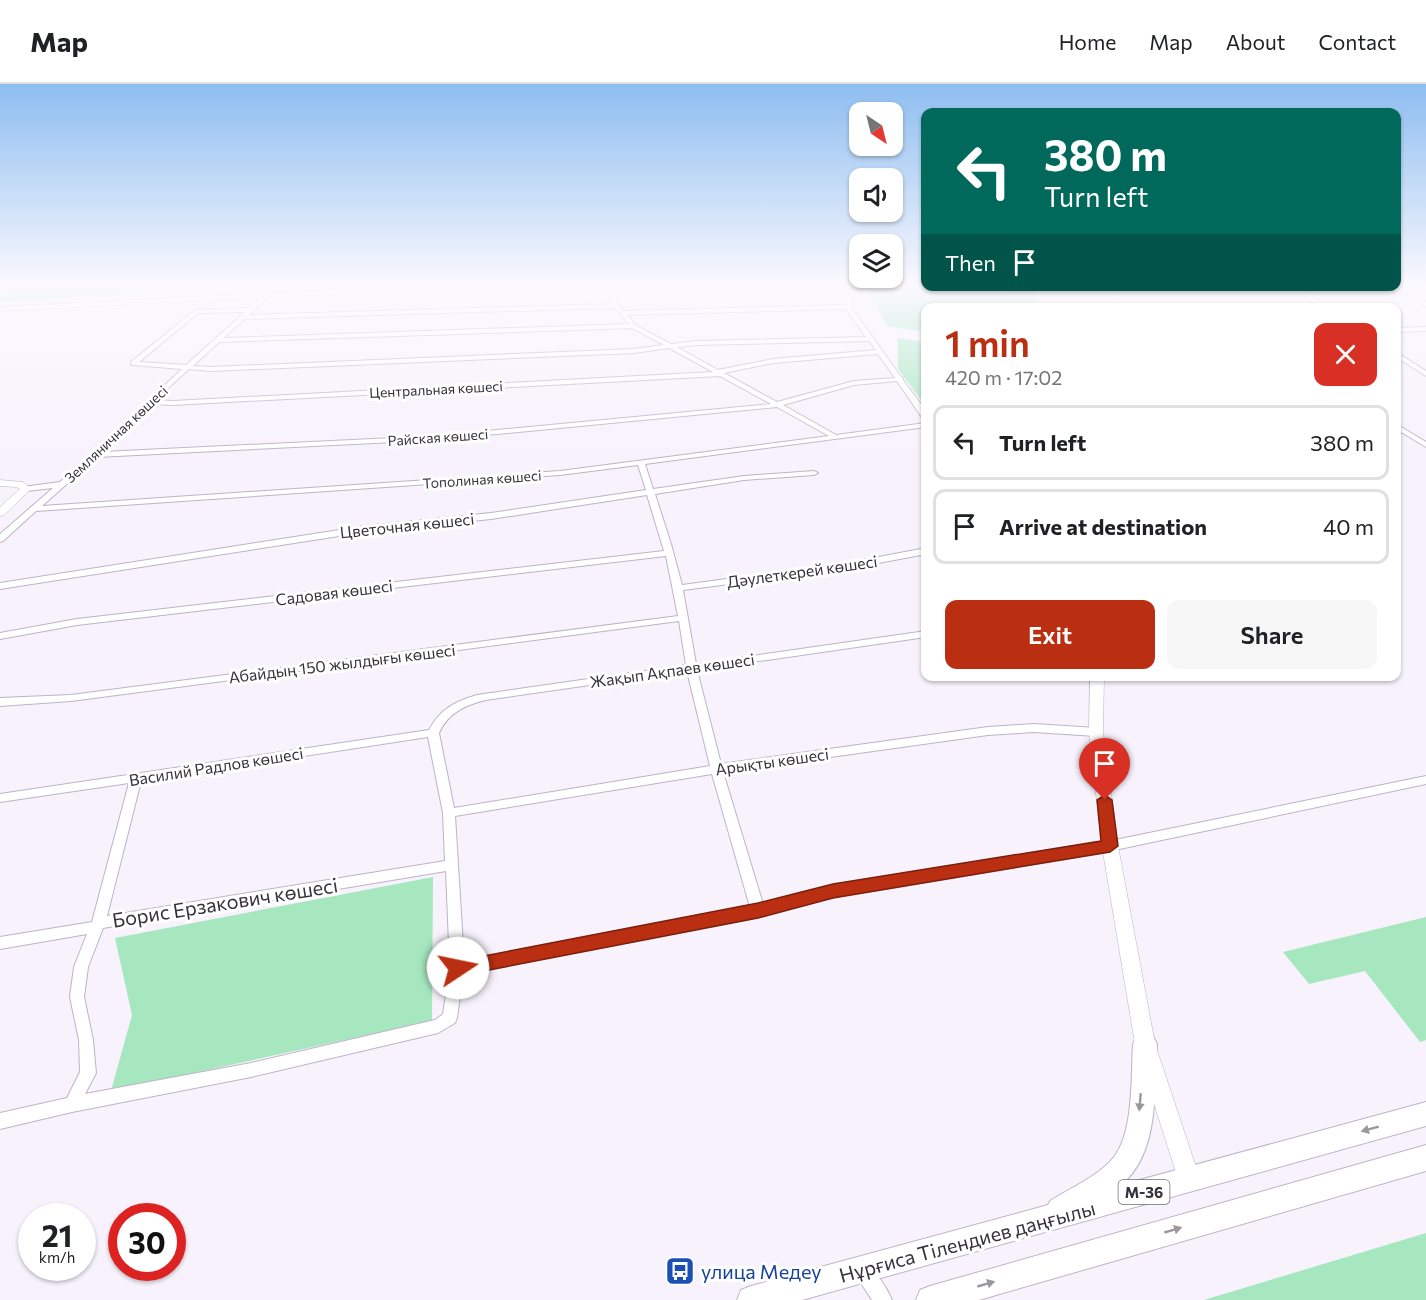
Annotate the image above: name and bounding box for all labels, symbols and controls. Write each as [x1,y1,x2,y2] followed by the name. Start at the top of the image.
[30,24,88,58] text: Map
[1059,29,1116,54] text: Home
[1149,29,1193,54] text: Map
[1226,29,1285,54] text: About
[1318,29,1396,54] text: Contact
[849,102,903,156] north arrow
[849,102,903,288] map controls
[1044,128,1167,180] text: 380 m
[945,132,1023,210] icon: left
[849,168,903,222] button: sound
[1044,180,1148,213] text: Turn left
[849,234,903,288] button: layers
[1008,246,1041,279] icon: arrive
[945,249,996,276] text: Then
[945,320,1030,364] text: 1 min
[1314,323,1377,386] button: close
[945,365,1062,389] text: 420 m · 17:02
[369,377,503,401] street label: Центральная көшесі
[61,382,171,486] street label: Земляничная көшесі
[387,425,489,449] street label: Райская көшесі
[948,426,981,459] icon: left
[999,429,1086,456] text: Turn left
[1310,429,1374,456] text: 380 m
[422,466,542,492] street label: Тополиная көшесі
[339,508,475,542] street label: Цветочная көшесі
[948,510,981,543] icon: arrive
[999,513,1207,540] text: Arrive at destination
[1323,513,1374,540] text: 40 m
[725,551,879,591] street label: Дәулеткерей көшесі
[274,575,394,609] street label: Садовая көшесі
[945,600,1155,669] button: Exit
[1167,600,1377,669] button: Share
[227,640,457,686] street label: Абайдың 150 жылдығы көшесі
[588,649,756,691] street label: Жақып Ақпаев көшесі
[1079,738,1130,800] pin
[127,743,305,789] street label: Василий Радлов көшесі
[714,744,830,778] street label: Арықты көшесі
[1088,747,1121,780] icon: arrive
[110,872,340,932] street label: Борис Ерзакович көшесі
[426,936,490,1000] position arrow
[1135,1093,1145,1112] one-way arrow
[1360,1125,1379,1135] one-way arrow
[1118,1180,1170,1204] road number: M-36
[836,1195,1098,1287] street label: Нұрғиса Тілендиев даңғылы
[108,1203,186,1281] speed limit sign: 30
[42,1216,72,1253] text: 21
[1164,1225,1182,1234] one-way arrow
[39,1248,75,1266] text: km/h
[664,1255,696,1287] bus stop icon: улица Медеу
[701,1259,822,1283] place label: улица Медеу
[977,1279,995,1288] one-way arrow

